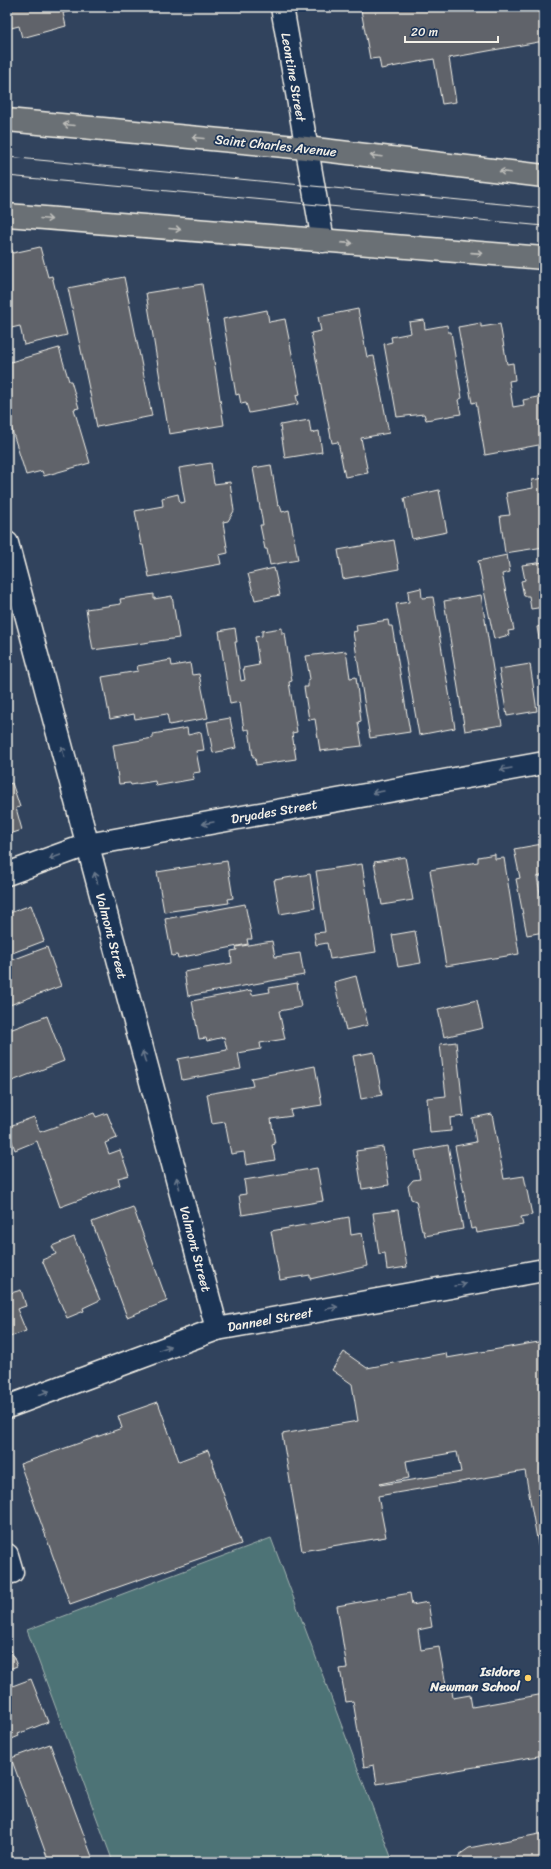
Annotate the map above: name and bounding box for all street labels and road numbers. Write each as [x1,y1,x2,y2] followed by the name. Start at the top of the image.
[274,31,313,124] street label: Leontine Street
[214,128,338,163] street label: Saint Charles Avenue
[229,793,319,830] street label: Dryades Street
[89,891,134,982] street label: Valmont Street
[173,1204,218,1295] street label: Valmont Street
[226,1301,315,1338] street label: Danneel Street

